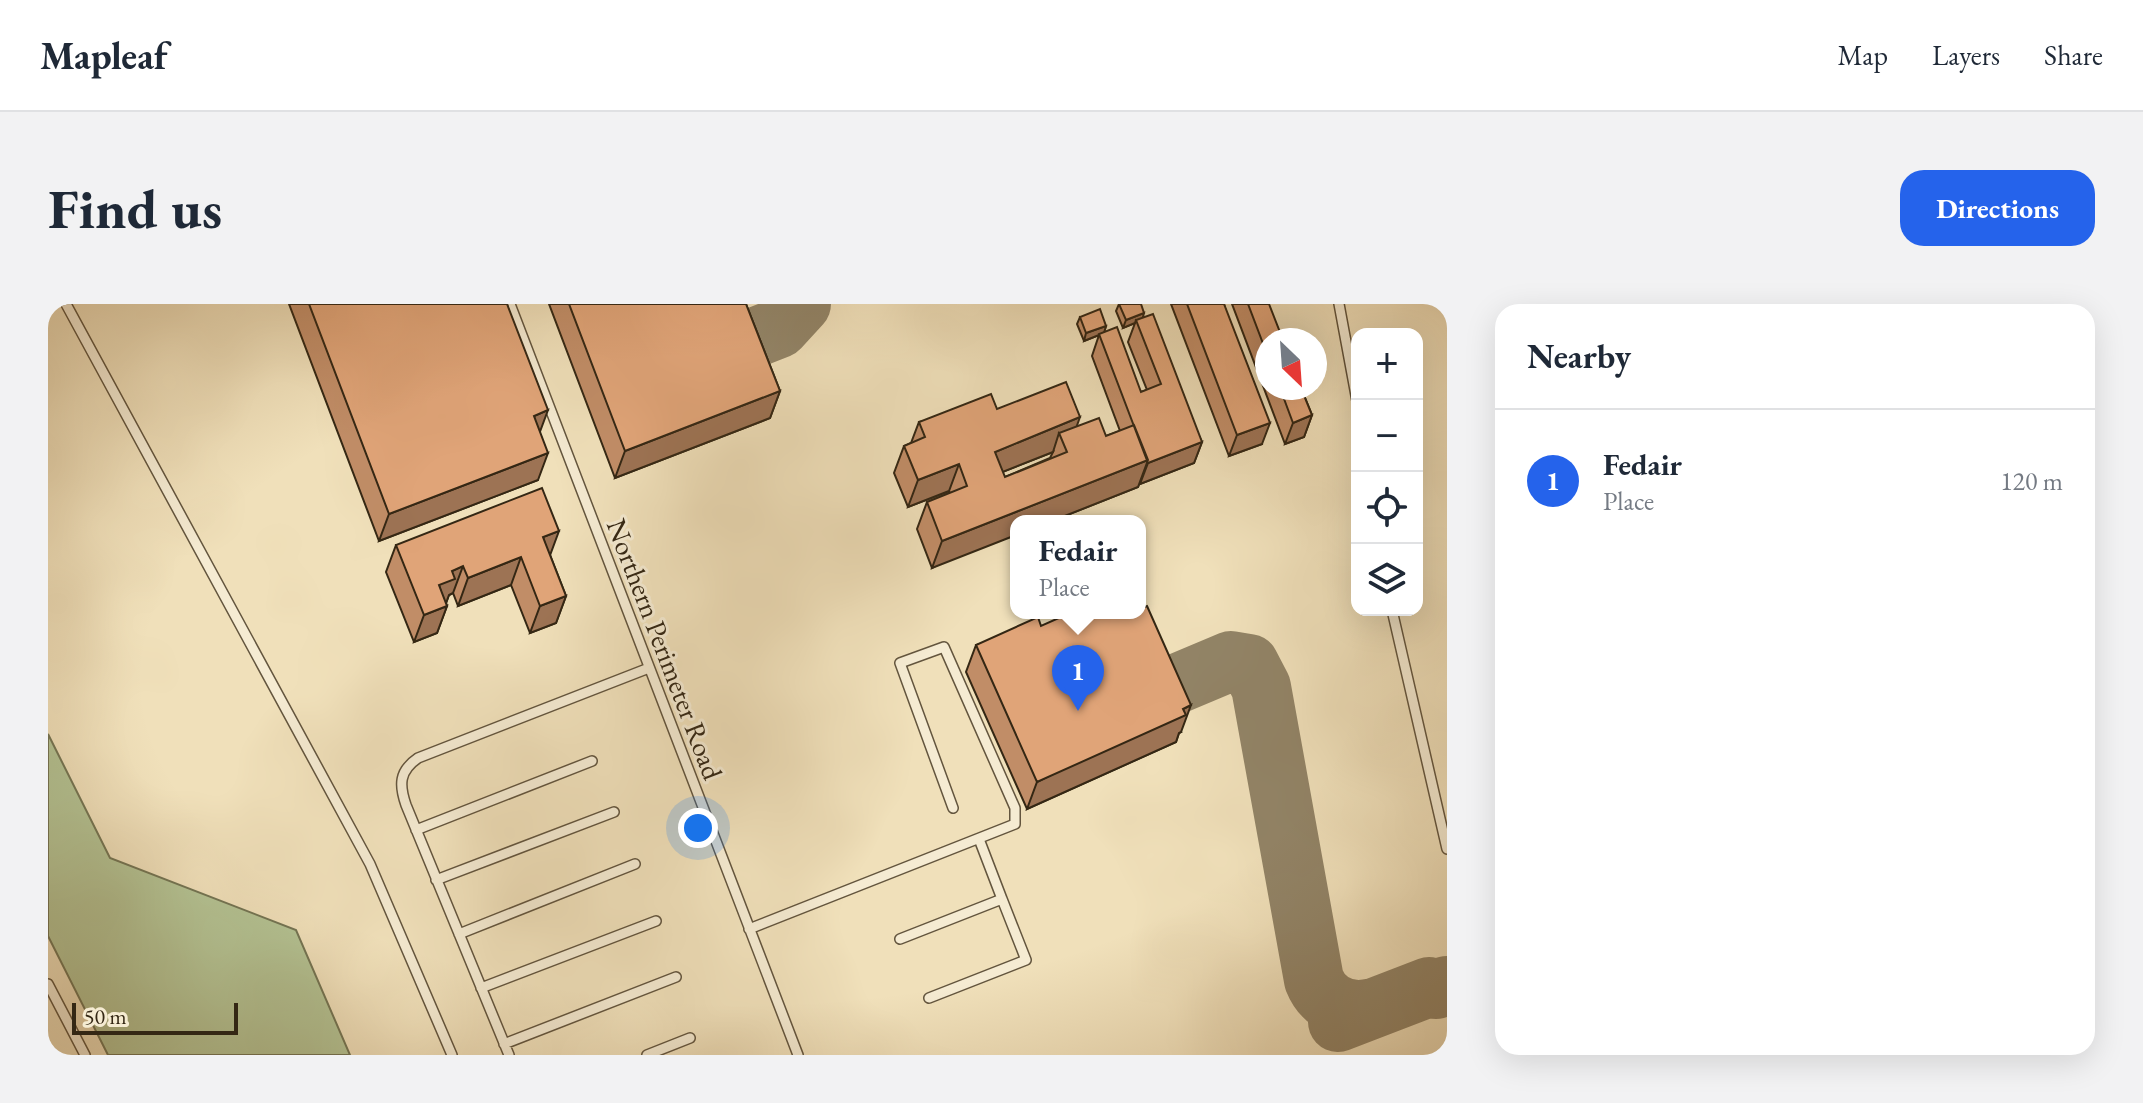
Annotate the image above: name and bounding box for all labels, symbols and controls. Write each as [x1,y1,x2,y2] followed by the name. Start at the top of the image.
[40,31,167,80] text: Mapleaf
[1838,37,1888,73] text: Map
[1932,37,2000,73] text: Layers
[2044,37,2103,73] text: Share
[1900,170,2095,246] button: Directions
[48,172,222,245] text: Find us
[1255,328,1327,400] north arrow
[1351,328,1423,616] map controls
[1351,328,1423,400] button: +
[1527,334,1631,378] text: Nearby
[1351,400,1423,472] button: −
[1603,445,1682,484] text: Fedair
[1546,464,1560,498] text: 1
[2000,464,2063,498] text: 120 m
[1351,472,1423,544] button: locate
[1603,484,1654,518] text: Place
[599,514,732,785] street label: Northern Perimeter Road
[1010,515,1146,619] popup
[1039,531,1117,570] text: Fedair
[1351,544,1423,616] button: layers
[1039,570,1090,604] text: Place
[1052,645,1104,711] pin: 1
[678,808,718,848] your location
[72,999,238,1035] scale bar
[84,1002,127,1031] text: 50 m

